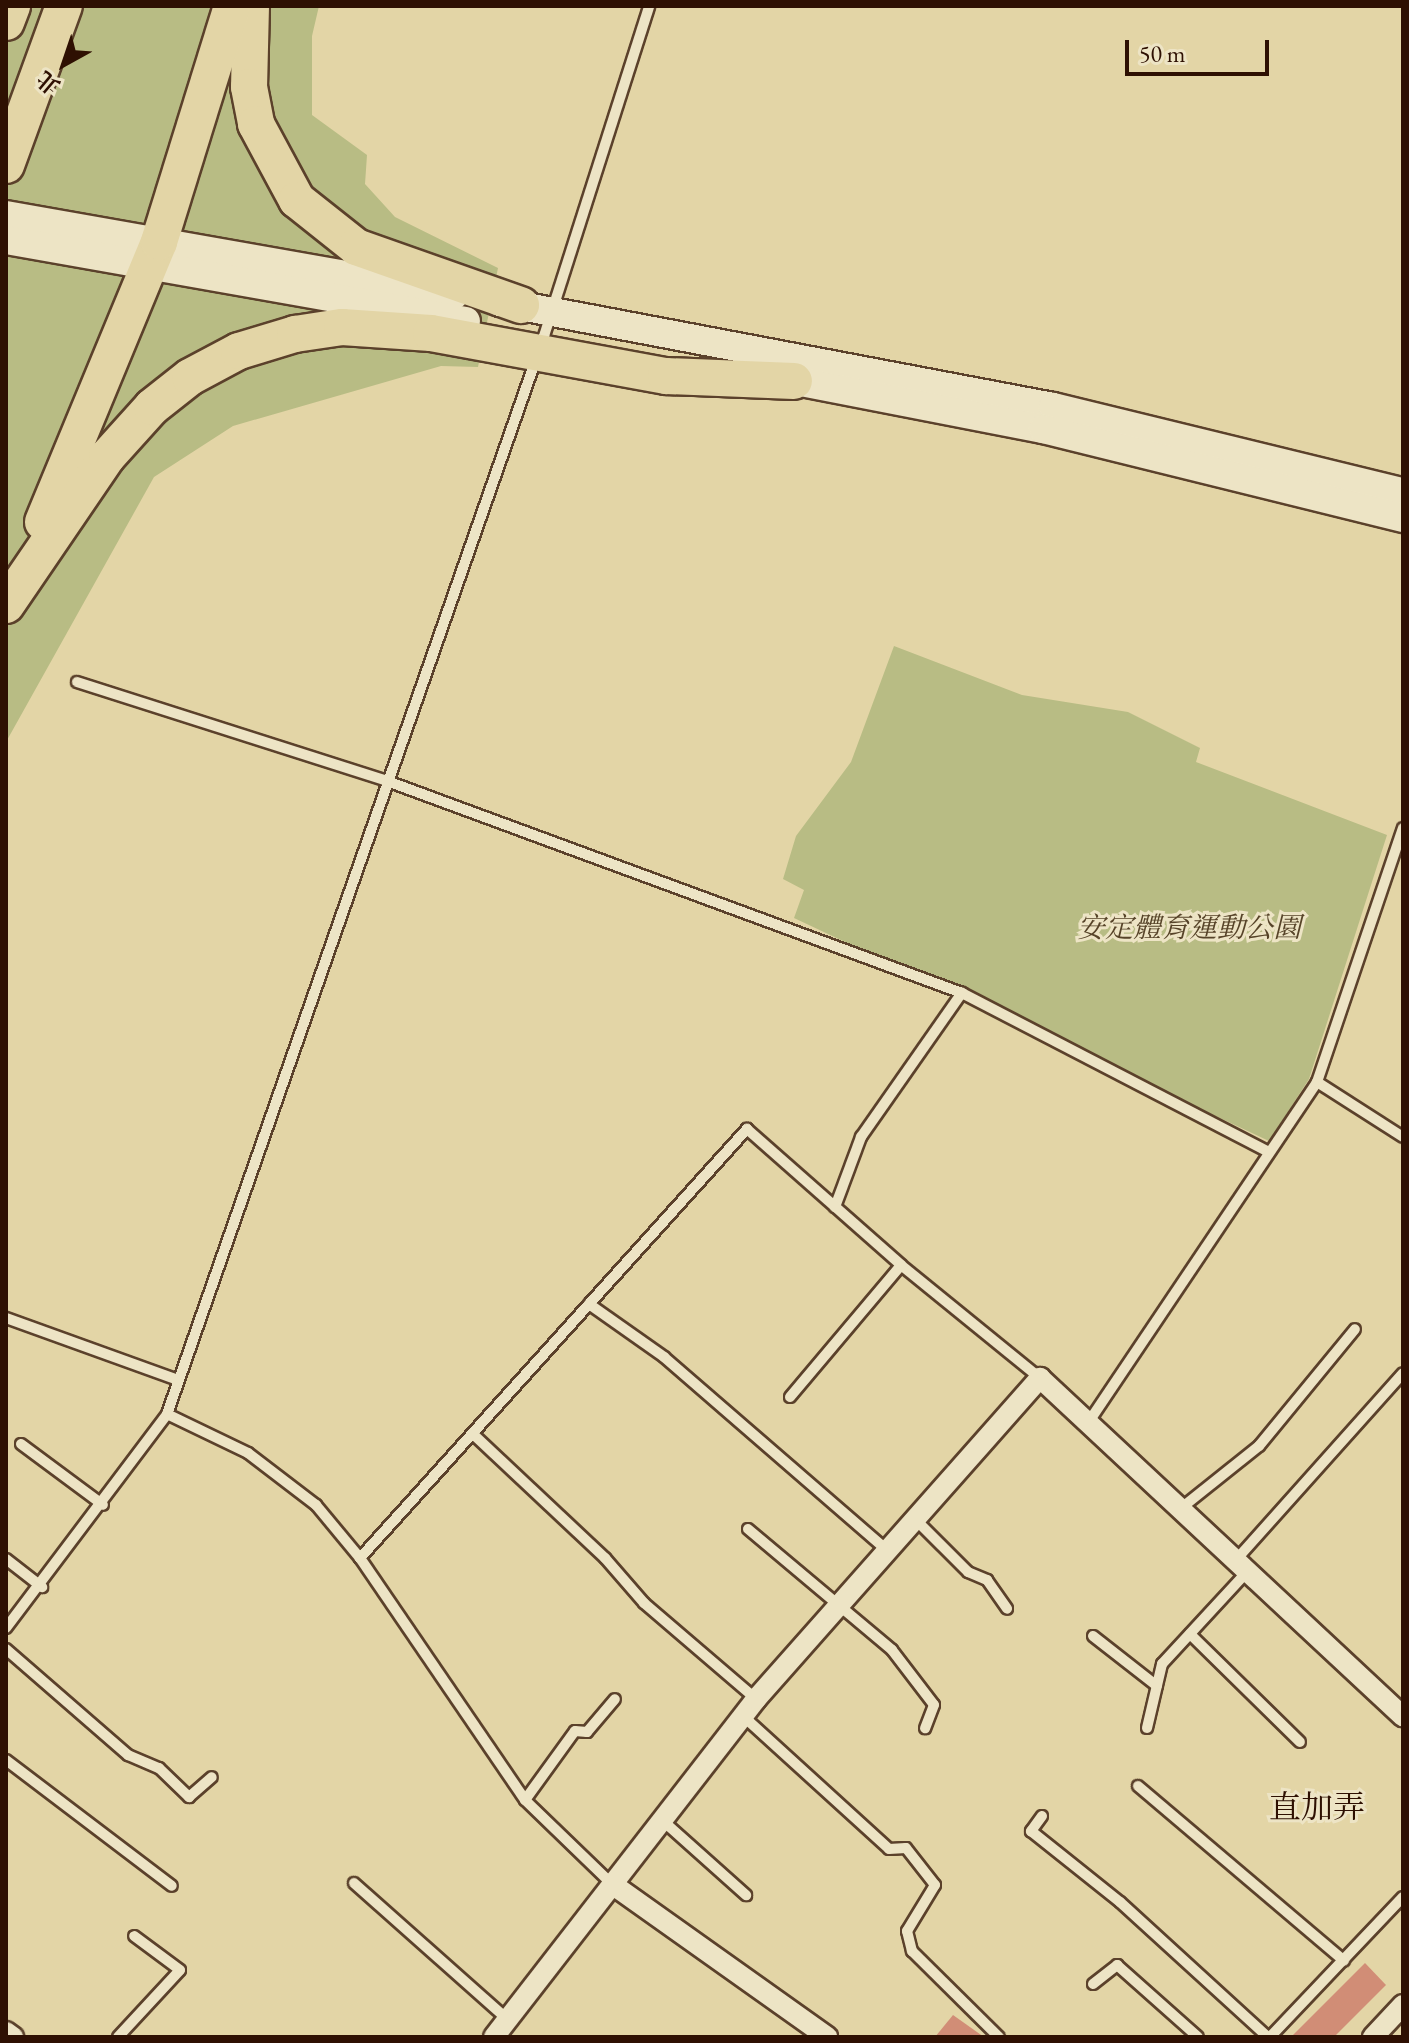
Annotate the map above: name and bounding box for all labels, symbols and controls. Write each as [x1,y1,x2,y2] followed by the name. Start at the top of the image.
[24,24,104,104] north arrow
[1129,24,1273,74] scale bar
[1139,38,1186,69] text: 50 m
[31,65,66,101] text: 北
[1077,910,1301,944] park label: 安定體育運動公園
[1269,1788,1365,1826] district label: 直加弄

